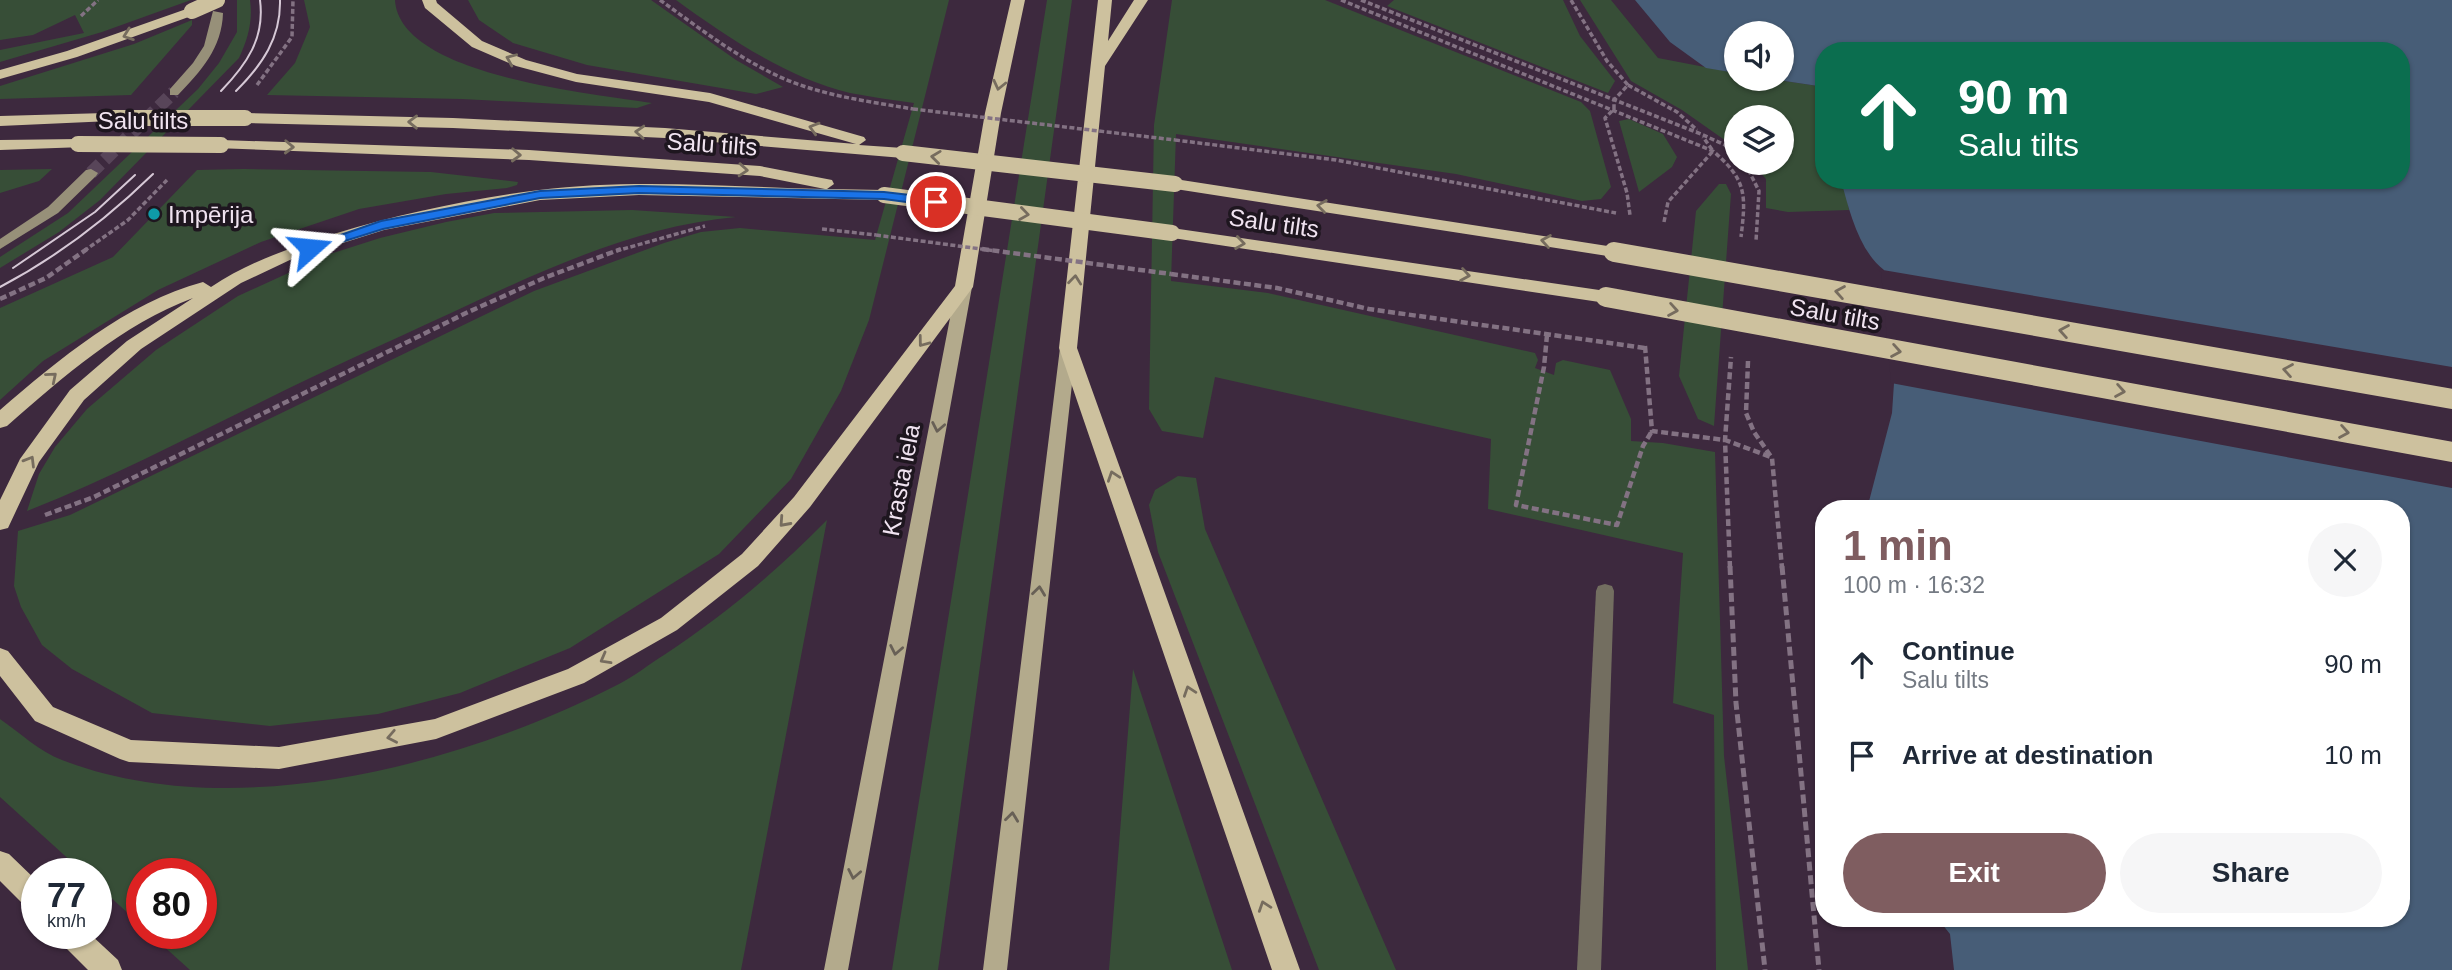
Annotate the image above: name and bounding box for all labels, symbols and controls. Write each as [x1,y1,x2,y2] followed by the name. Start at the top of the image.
[1724,21,1794,175] map controls
[1724,21,1794,91] button: sound
[123,26,135,40] one-way arrow
[506,53,518,67] one-way arrow
[1843,70,1934,161] icon: ahead
[1958,70,2070,124] text: 90 m
[993,79,1007,91] one-way arrow
[1724,105,1794,175] button: layers
[98,107,188,134] street label: Salu tilts
[407,115,418,130] one-way arrow
[808,121,820,136] one-way arrow
[634,125,645,140] one-way arrow
[666,127,758,161] street label: Salu tilts
[1958,127,2079,163] text: Salu tilts
[284,139,295,154] one-way arrow
[512,147,522,163] one-way arrow
[931,150,942,165] one-way arrow
[738,162,749,177] one-way arrow
[906,172,966,232] pin
[917,183,955,221] icon: arrive
[1316,199,1327,214] one-way arrow
[168,201,254,228] place label: Impērija
[1227,203,1321,243] street label: Salu tilts
[146,206,162,222] marker: Impērija
[1018,206,1030,221] one-way arrow
[273,211,347,285] position arrow
[1541,234,1552,249] one-way arrow
[1234,235,1245,250] one-way arrow
[1459,267,1471,282] one-way arrow
[1068,274,1083,286] one-way arrow
[1834,285,1846,300] one-way arrow
[1788,293,1882,335] street label: Salu tilts
[1667,302,1679,317] one-way arrow
[2058,324,2070,339] one-way arrow
[918,334,931,347] one-way arrow
[1890,342,1902,357] one-way arrow
[2282,363,2294,378] one-way arrow
[44,373,57,385] one-way arrow
[2114,383,2126,398] one-way arrow
[877,421,925,538] street label: Krasta iela
[931,421,946,433] one-way arrow
[2338,424,2350,439] one-way arrow
[22,455,35,468] one-way arrow
[1108,471,1122,483] one-way arrow
[780,514,792,527] one-way arrow
[1843,522,1953,569] text: 1 min
[2308,523,2382,597] button: close
[1843,572,1985,598] text: 100 m · 16:32
[1032,585,1047,597] one-way arrow
[1902,636,2015,666] text: Continue
[889,644,904,656] one-way arrow
[1843,646,1881,684] icon: ahead
[2324,649,2382,679] text: 90 m
[600,651,612,665] one-way arrow
[1902,667,1989,693] text: Salu tilts
[1183,685,1197,697] one-way arrow
[386,729,398,744] one-way arrow
[1843,737,1881,775] icon: arrive
[1902,740,2153,770] text: Arrive at destination
[2324,740,2382,770] text: 10 m
[1005,811,1020,823] one-way arrow
[1843,833,2106,913] button: Exit
[2120,833,2382,913] button: Share
[126,858,217,949] speed limit sign: 80
[847,868,862,880] one-way arrow
[47,875,86,914] text: 77
[1258,900,1272,912] one-way arrow
[47,911,86,931] text: km/h

